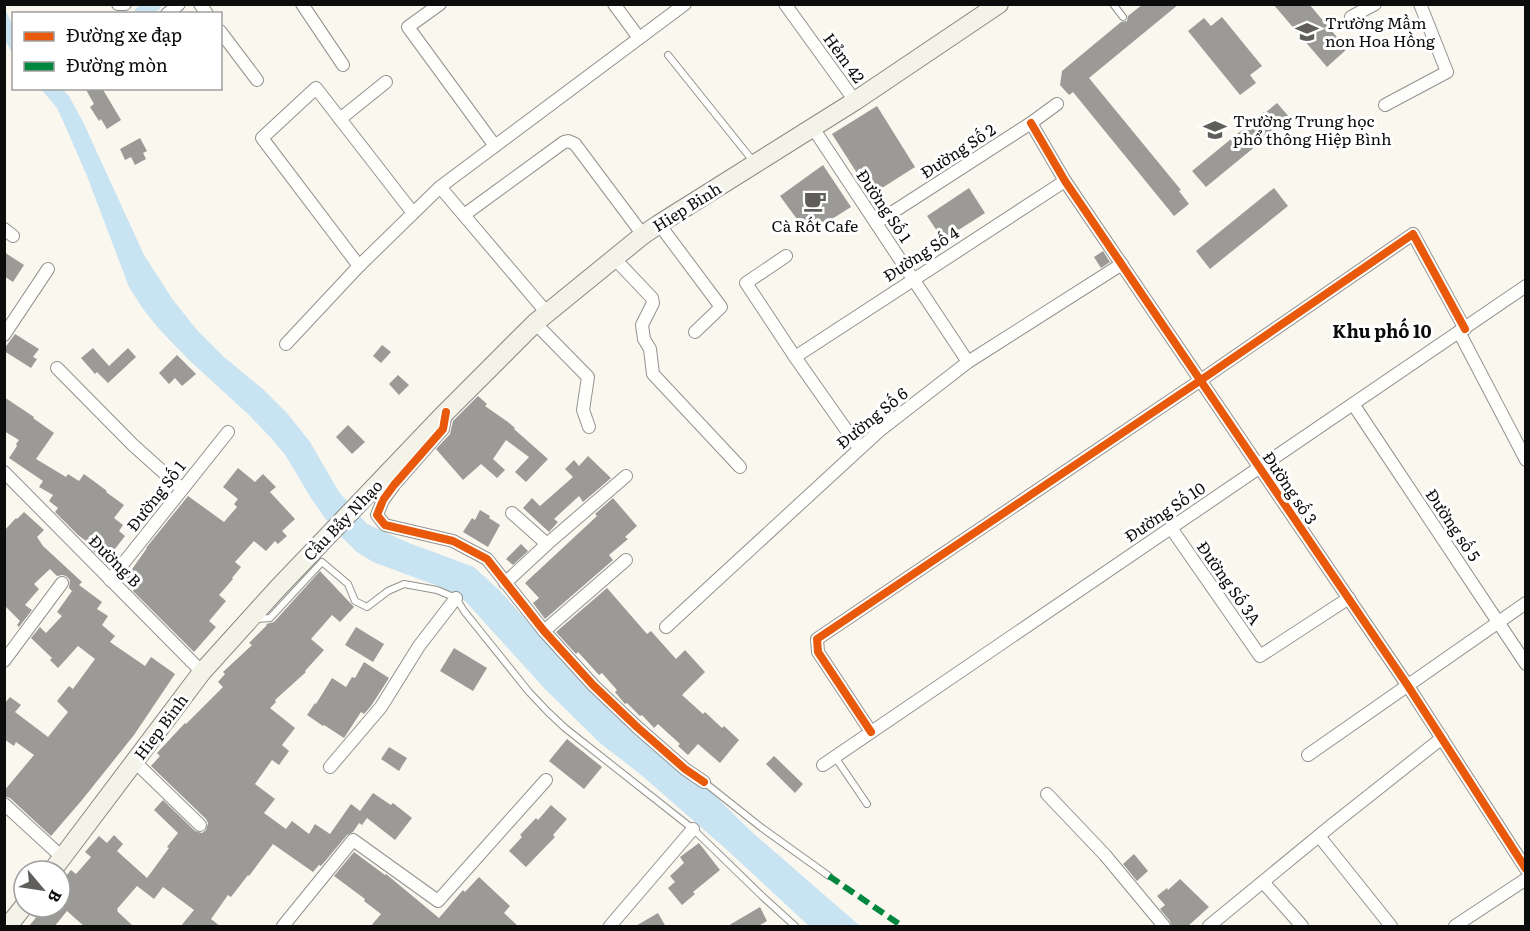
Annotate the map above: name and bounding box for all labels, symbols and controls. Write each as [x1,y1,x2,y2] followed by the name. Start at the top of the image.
[1325,10,1435,52] place label: Trường Mầm non Hoa Hồng
[12,12,222,90] legend
[1294,19,1320,45] school or university icon: Trường Mầm non Hoa Hồng
[66,21,182,48] text: Đường xe đạp
[818,27,871,88] street label: Hẻm 42
[66,51,168,78] text: Đường mòn
[1233,108,1392,150] place label: Trường Trung học phổ thông Hiệp Bình
[915,117,1000,183] street label: Đường Số 2
[1202,117,1228,143] school or university icon: Trường Trung học phổ thông Hiệp Bình
[851,164,918,247] street label: Đường Số 1
[647,175,726,237] street label: Hiep Binh
[802,188,828,214] cafe icon: Cà Rốt Cafe
[772,213,858,237] place label: Cà Rốt Cafe
[878,220,963,287] street label: Đường Số 4
[1332,317,1432,344] district label: Khu phố 10
[830,381,913,454] street label: Đường Số 6
[1257,446,1324,529] street label: Đường số 3
[120,455,191,536] street label: Đường Số 1
[297,473,387,565] street label: Cầu Bảy Nhạo
[1119,475,1210,547] street label: Đường Số 10
[1421,483,1487,566] street label: Đường số 5
[84,529,147,592] street label: Đường B
[1192,536,1268,630] street label: Đường Số 3A
[127,688,193,764] street label: Hiep Binh
[12,859,72,919] north arrow
[43,886,69,907] text: B

